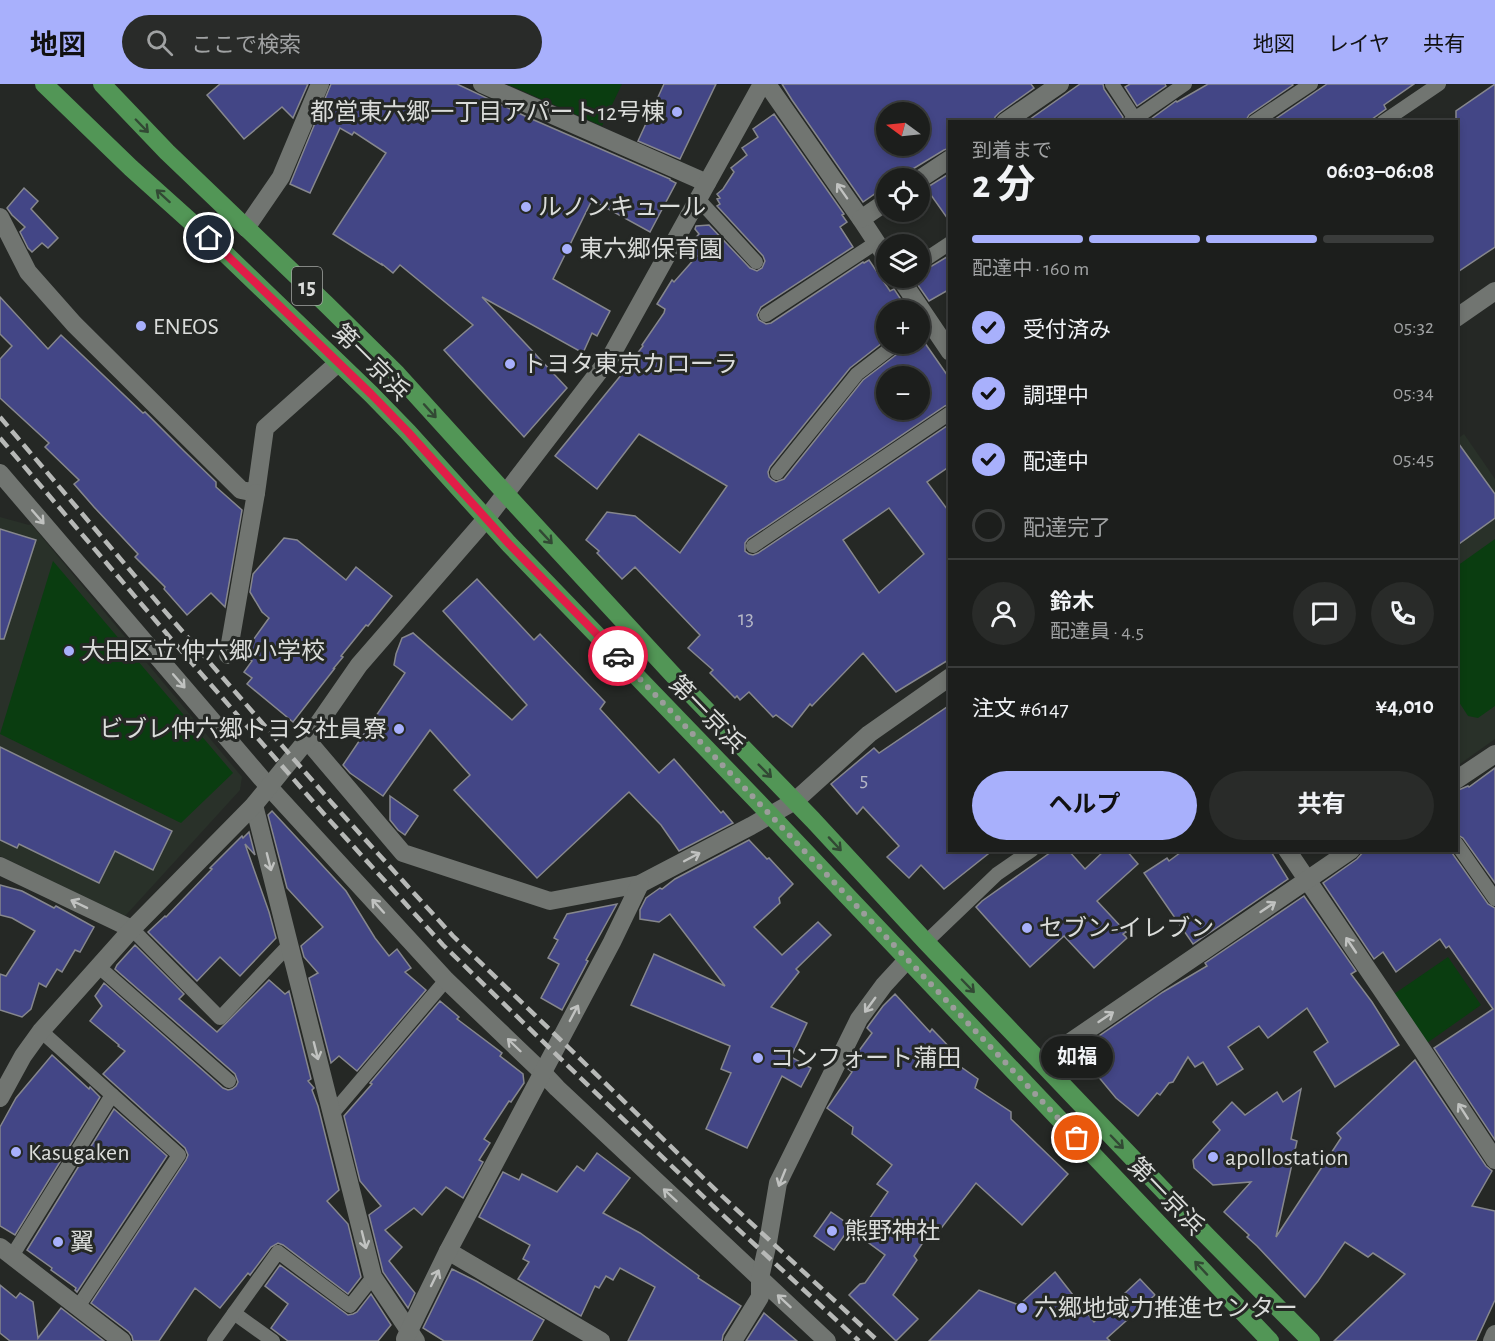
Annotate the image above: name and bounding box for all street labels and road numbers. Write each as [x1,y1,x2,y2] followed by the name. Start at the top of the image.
[292,267,322,305] road number: 15
[328,319,414,405] street label: 第一京浜
[664,670,750,758] street label: 第一京浜
[1123,1152,1209,1240] street label: 第一京浜

